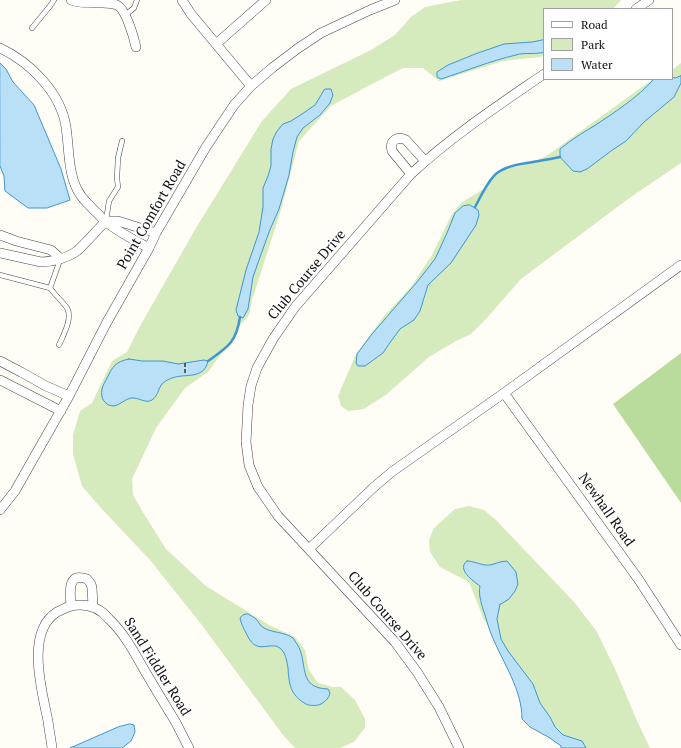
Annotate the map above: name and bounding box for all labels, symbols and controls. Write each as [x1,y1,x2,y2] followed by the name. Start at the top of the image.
[543,8,673,80] legend
[581,17,608,32] text: Road
[581,37,605,52] text: Park
[581,57,613,72] text: Water
[114,158,190,272] street label: Point Comfort Road
[265,227,349,323] street label: Club Course Drive
[575,470,637,550] street label: Newhall Road
[344,568,430,664] street label: Club Course Drive
[120,615,194,719] street label: Sand Fiddler Road

